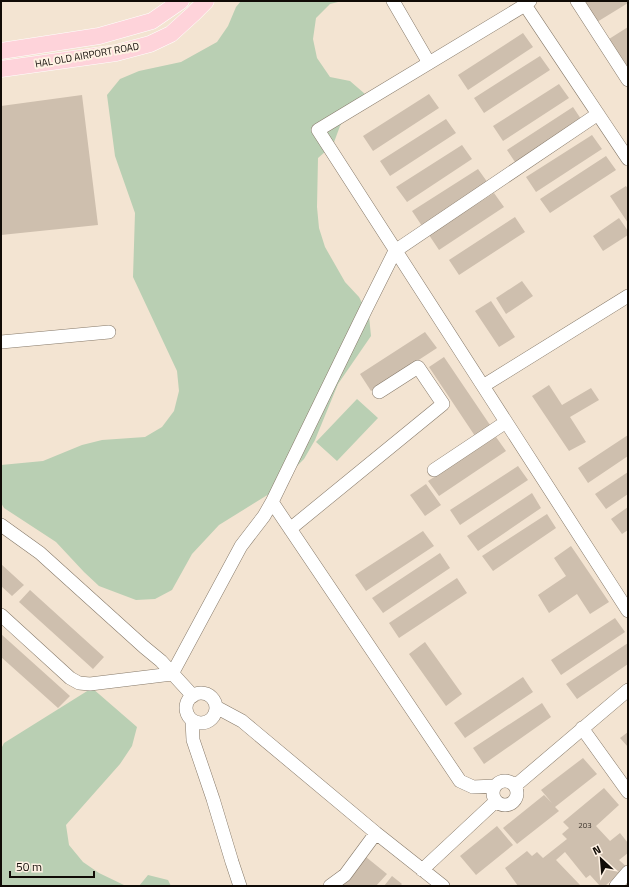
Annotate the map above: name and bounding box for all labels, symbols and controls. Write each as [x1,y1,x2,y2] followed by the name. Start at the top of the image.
[34,38,140,72] street label: HAL OLD AIRPORT ROAD
[578,819,592,831] house number: 203
[581,839,621,879] north arrow
[590,841,604,859] text: N
[10,853,94,879] scale bar
[16,857,42,876] text: 50 m

